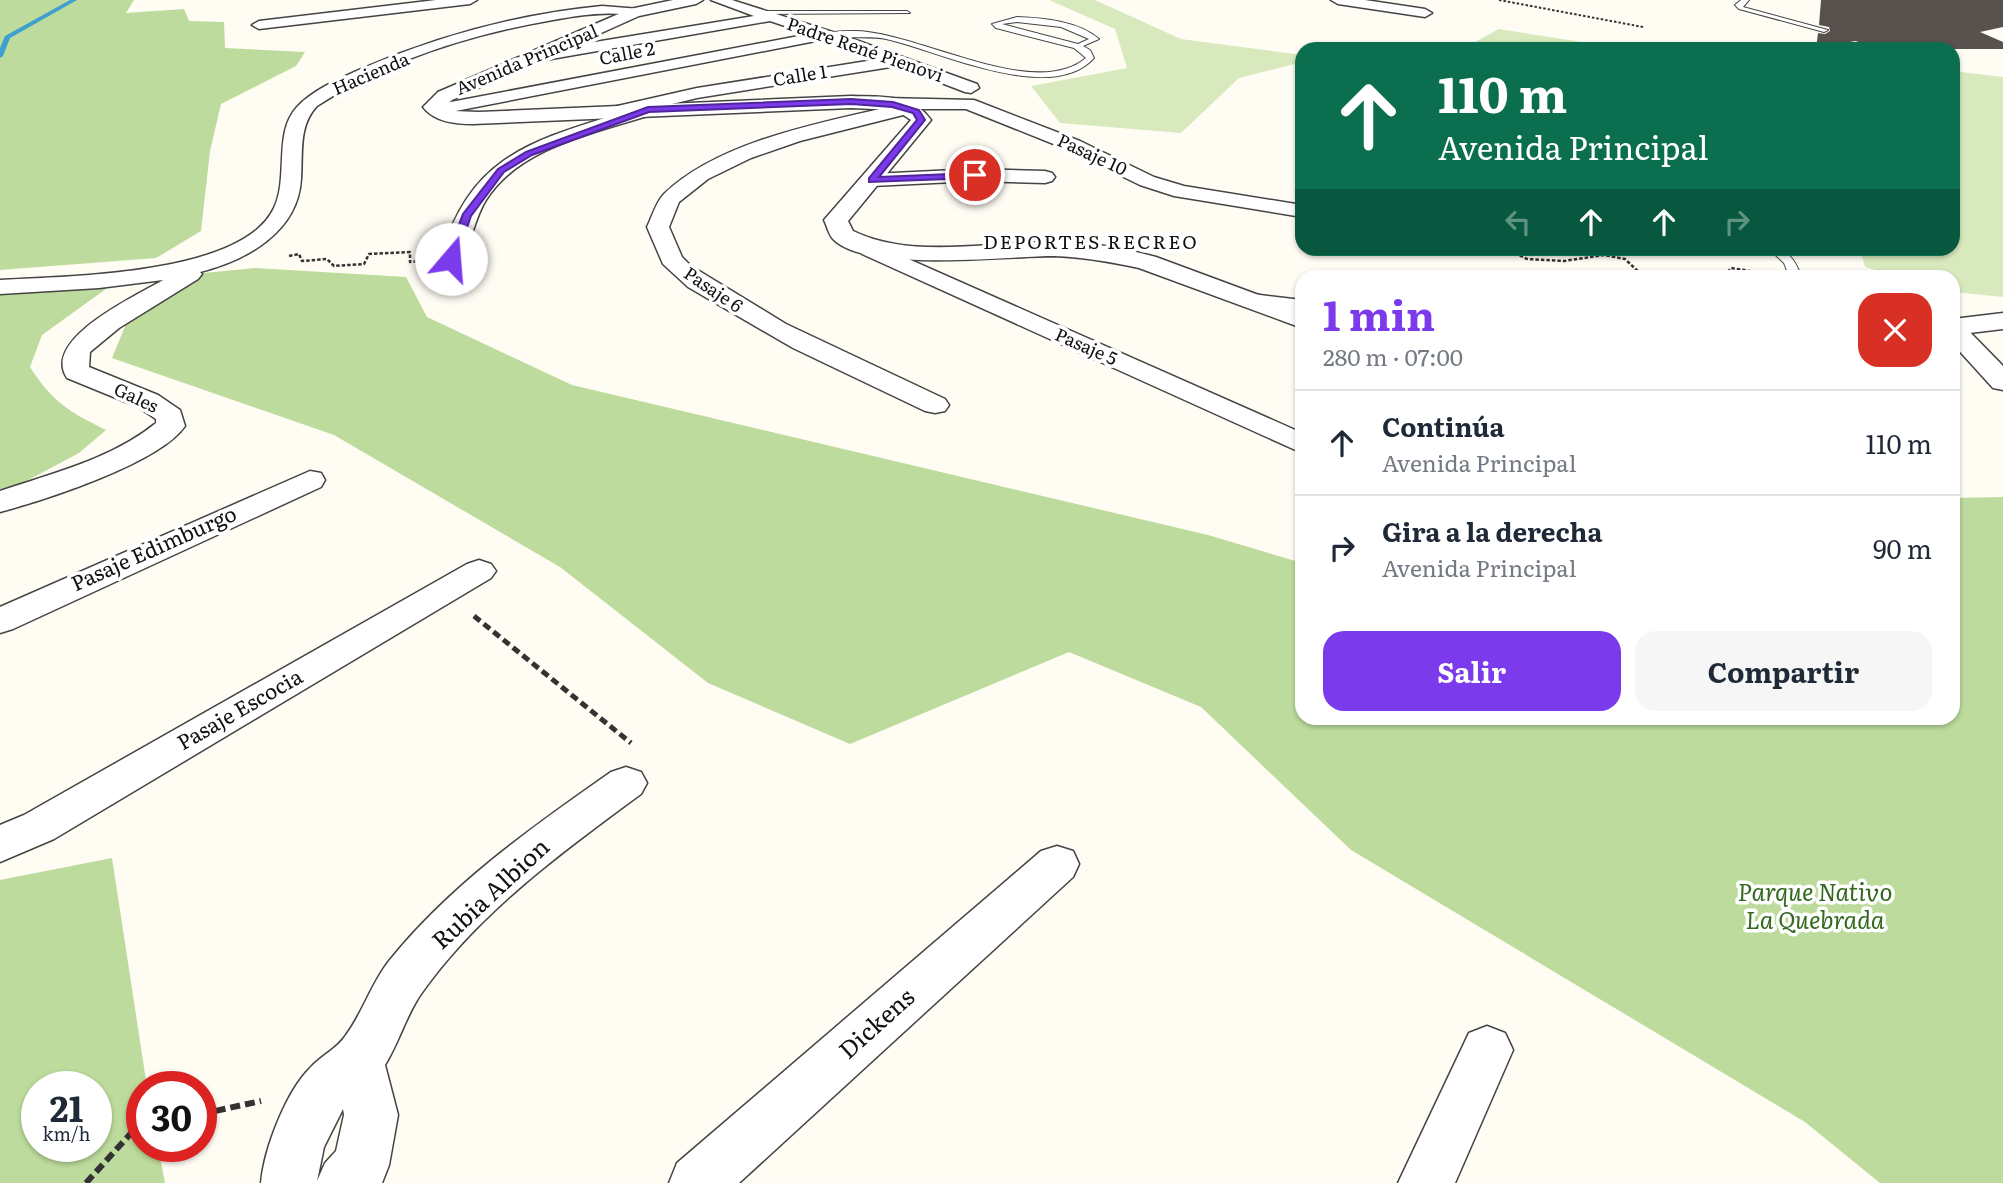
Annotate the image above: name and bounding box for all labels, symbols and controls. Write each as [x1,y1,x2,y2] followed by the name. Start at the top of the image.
[784,9,947,88] street label: Padre René Pienovi
[451,16,602,101] street label: Avenida Principal
[597,34,657,71] street label: Calle 2
[328,44,413,101] street label: Hacienda
[1438,55,1567,128] text: 110 m
[771,57,829,92] street label: Calle 1
[1323,70,1414,161] icon: ahead
[1438,122,1709,170] text: Avenida Principal
[1053,126,1132,182] street label: Pasaje 10
[945,145,1005,205] pin
[956,156,994,194] icon: arrive
[1499,203,1537,241] icon: left
[1572,203,1610,241] icon: ahead
[1645,203,1683,241] icon: ahead
[1718,203,1756,241] icon: right
[414,222,488,296] position arrow
[983,227,1199,255] district label: DEPORTES RECREO
[679,259,749,319] street label: Pasaje 6
[1323,282,1435,344] text: 1 min
[1858,293,1932,367] button: close
[1051,320,1122,371] street label: Pasaje 5
[1323,339,1463,373] text: 280 m · 07:00
[110,375,163,419] street label: Gales
[1382,406,1505,445] text: Continúa
[1865,423,1932,462] text: 110 m
[1323,424,1361,462] icon: ahead
[1382,445,1576,479] text: Avenida Principal
[65,496,241,597] street label: Pasaje Edimburgo
[1382,511,1602,550] text: Gira a la derecha
[1873,528,1932,567] text: 90 m
[1323,529,1361,567] icon: right
[1382,550,1576,584] text: Avenida Principal
[1323,631,1621,711] button: Salir
[1635,631,1932,711] button: Compartir
[170,659,308,756] street label: Pasaje Escocia
[423,828,556,956] street label: Rubia Albion
[1738,873,1892,936] park label: Parque Nativo La Quebrada
[830,979,921,1066] street label: Dickens
[126,1071,217,1162] speed limit sign: 30
[50,1081,83,1133] text: 21
[43,1120,90,1147] text: km/h

